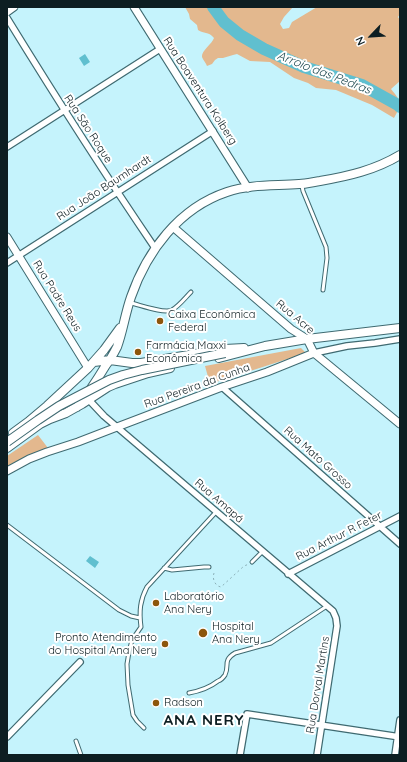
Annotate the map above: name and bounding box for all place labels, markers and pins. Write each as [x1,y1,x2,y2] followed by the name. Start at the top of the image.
[168,308,255,334] place label: Caixa Econômica Federal
[155,316,165,326] marker: Caixa Econômica Federal
[146,339,226,365] place label: Farmácia Maxxi Econômica
[133,347,143,357] marker: Farmácia Maxxi Econômica
[164,590,224,616] place label: Laboratório Ana Nery
[151,598,161,608] marker: Laboratório Ana Nery
[212,620,260,646] place label: Hospital Ana Nery
[197,627,209,639] marker: Hospital Ana Nery
[48,631,157,657] place label: Pronto Atendimento do Hospital Ana Nery
[160,639,170,649] marker: Pronto Atendimento do Hospital Ana Nery
[164,696,203,710] place label: Radson
[151,698,161,708] marker: Radson

